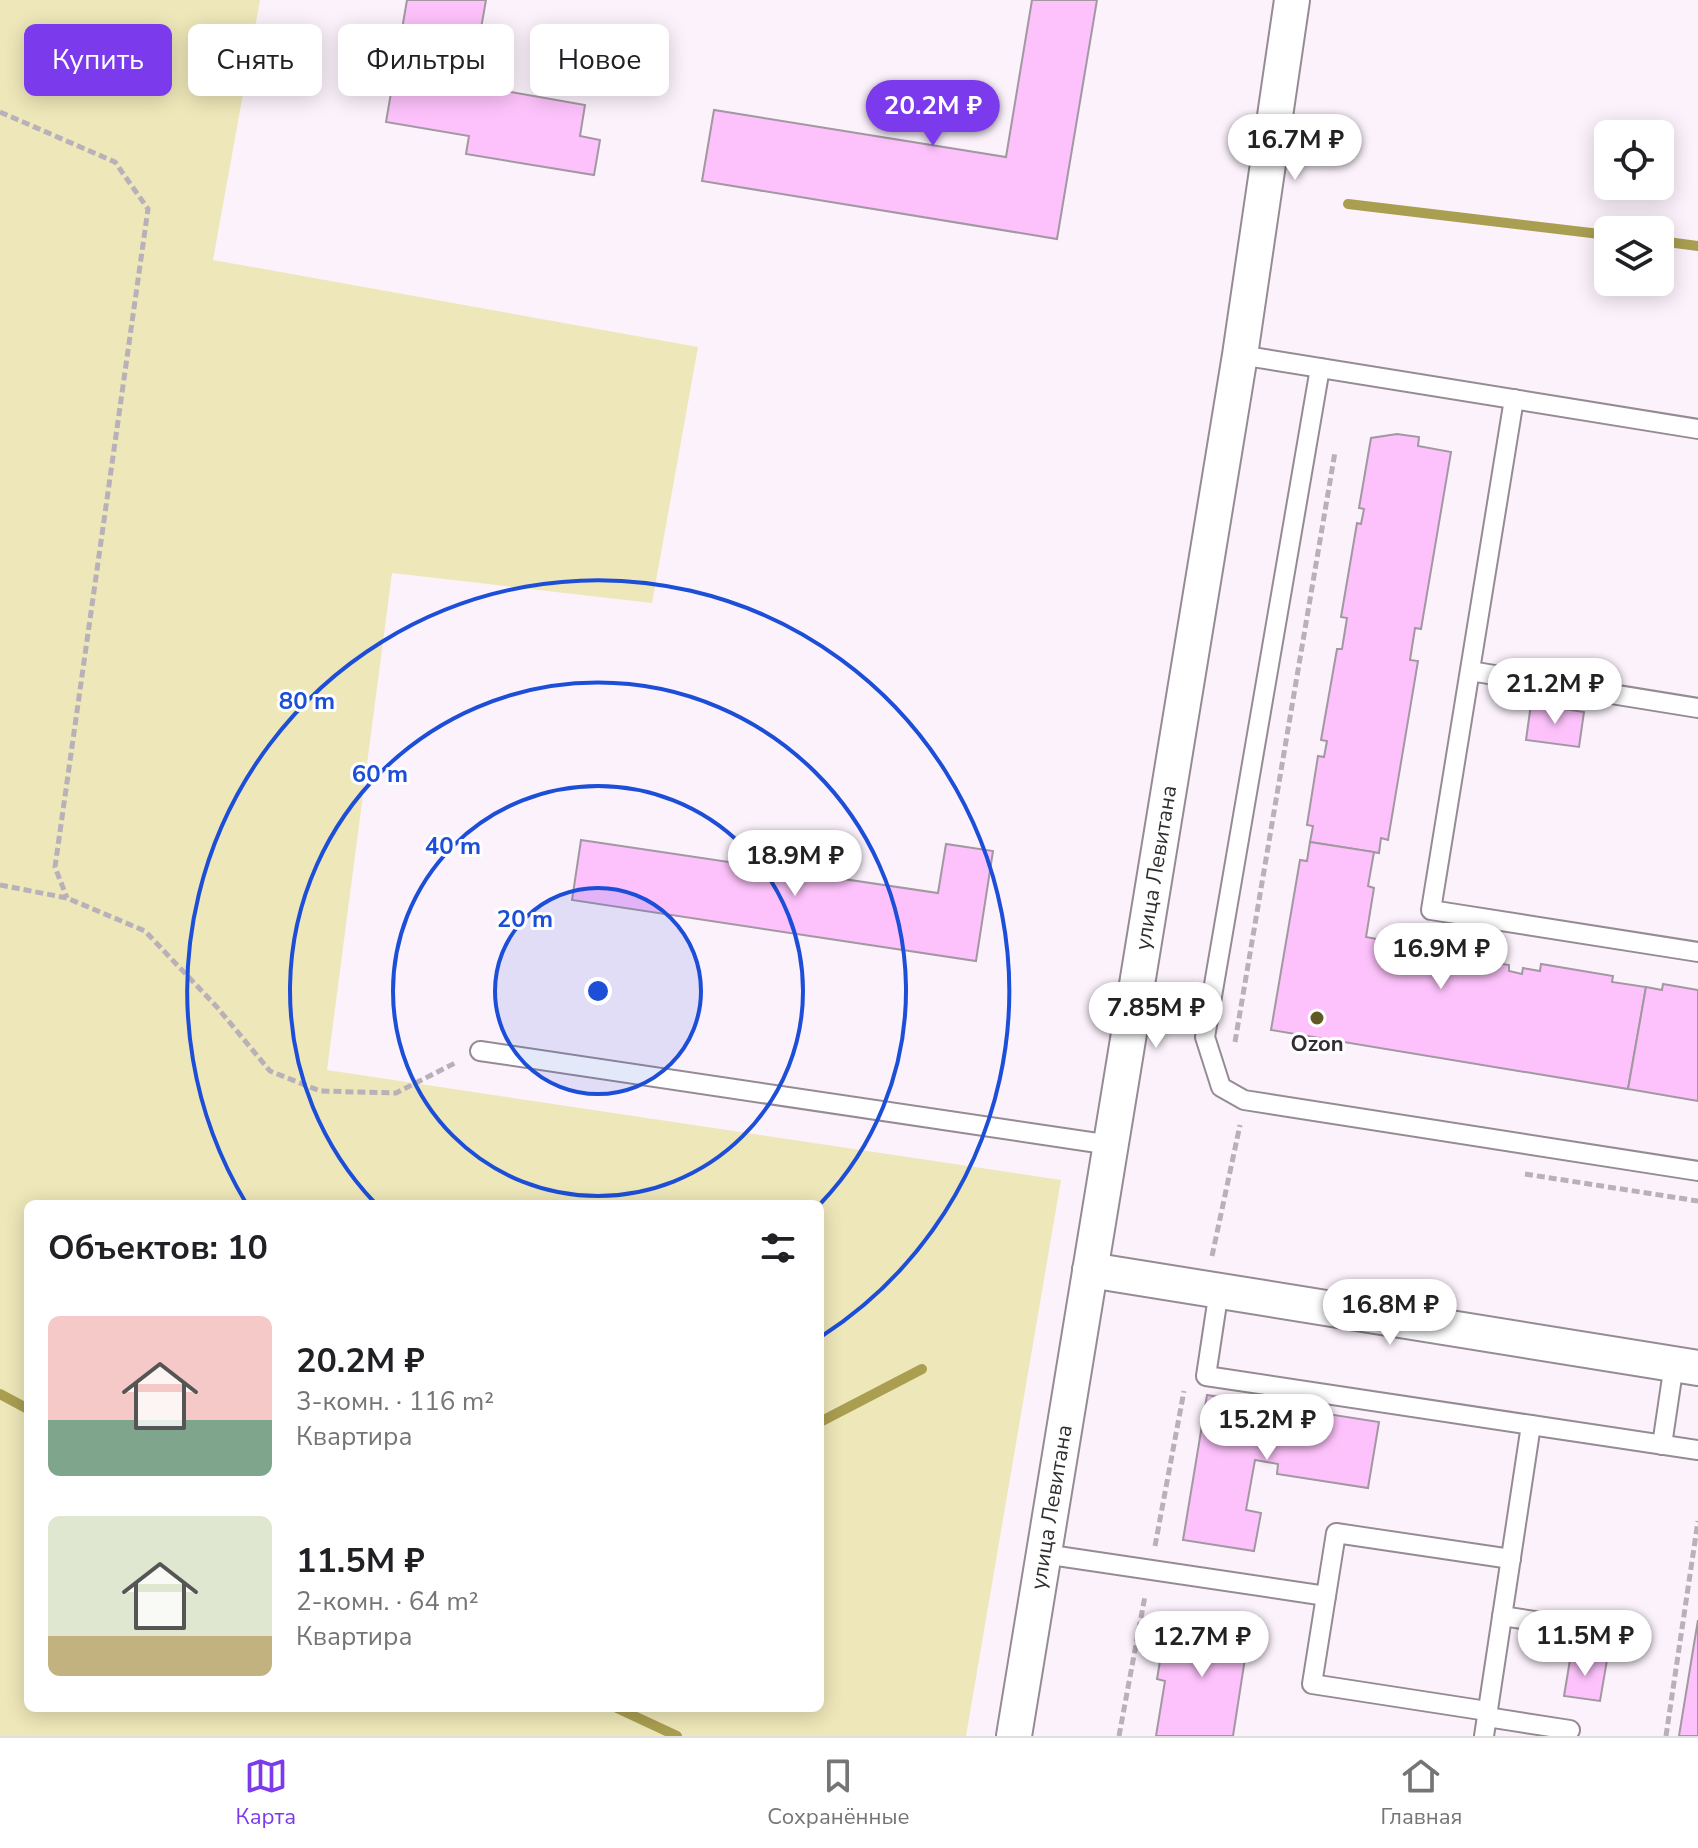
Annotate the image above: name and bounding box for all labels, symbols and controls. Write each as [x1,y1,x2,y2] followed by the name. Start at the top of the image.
[24,24,172,96] chip: Купить
[188,24,322,96] chip: Снять
[338,24,514,96] chip: Фильтры
[530,24,669,96] chip: Новое
[859,80,1007,148] pin: 20.2M ₽
[884,88,982,123] text: 20.2M ₽
[1221,114,1369,182] pin: 16.7M ₽
[1594,120,1674,296] map controls
[1594,120,1674,200] button: locate
[1246,122,1344,157] text: 16.7M ₽
[1594,216,1674,296] button: layers
[1481,658,1629,726] pin: 21.2M ₽
[1506,666,1604,701] text: 21.2M ₽
[279,685,335,717] text: 80 m
[352,758,408,790] text: 60 m
[1128,783,1184,952] street label: улица Левитана
[425,830,481,862] text: 40 m
[721,830,869,898] pin: 18.9M ₽
[746,838,844,873] text: 18.9M ₽
[497,903,553,935] text: 20 m
[1367,923,1515,991] pin: 16.9M ₽
[1392,931,1490,966] text: 16.9M ₽
[584,977,612,1005] centre of rings
[1082,982,1230,1050] pin: 7.85M ₽
[1107,990,1205,1025] text: 7.85M ₽
[1308,1009,1326,1027] marker: Ozon
[1290,1029,1344,1059] place label: Ozon
[48,1225,268,1271] text: Объектов: 10
[756,1226,800,1270] icon: filters
[1316,1279,1464,1347] pin: 16.8M ₽
[1341,1287,1439,1322] text: 16.8M ₽
[296,1338,425,1384] text: 20.2M ₽
[112,1348,208,1444] icon: home
[296,1384,494,1419] text: 3-комн. · 116 m²
[1193,1394,1341,1462] pin: 15.2M ₽
[1218,1402,1316,1437] text: 15.2M ₽
[296,1419,412,1454] text: Квартира
[1023,1422,1080,1592] street label: улица Левитана
[296,1538,425,1584] text: 11.5M ₽
[112,1548,208,1644] icon: home
[296,1584,479,1619] text: 2-комн. · 64 m²
[1511,1610,1659,1678] pin: 11.5M ₽
[1128,1611,1276,1679] pin: 12.7M ₽
[1536,1618,1634,1653] text: 11.5M ₽
[296,1619,412,1654] text: Квартира
[1153,1619,1251,1654] text: 12.7M ₽
[236,1754,296,1832] tab: Карта
[767,1754,909,1832] tab: Сохранённые
[1380,1754,1462,1832] tab: Главная

